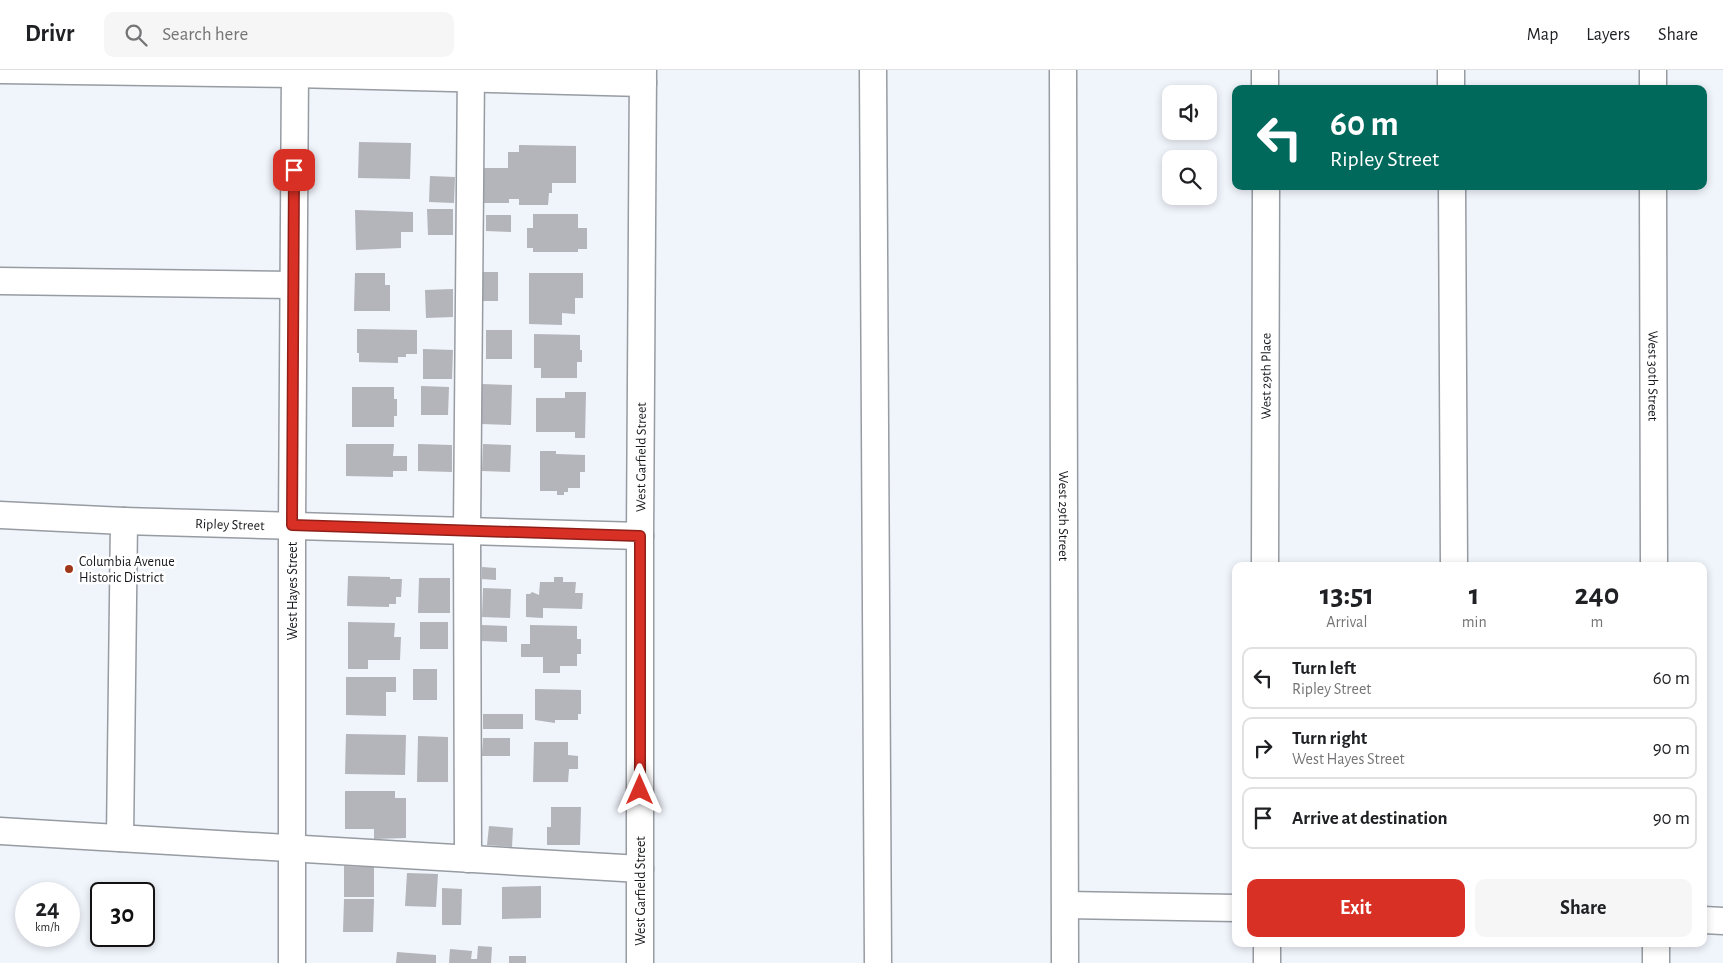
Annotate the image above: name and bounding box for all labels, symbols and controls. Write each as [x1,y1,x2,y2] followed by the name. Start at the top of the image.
[104,12,454,57] search box
[122,21,150,49] icon: search
[25,22,74,46] text: Drivr
[162,25,248,44] text: Search here
[1527,26,1558,44] text: Map
[1586,26,1630,44] text: Layers
[1658,26,1698,44] text: Share
[1162,85,1217,205] map controls
[1162,85,1217,140] button: sound
[1247,105,1312,170] icon: left
[1330,107,1399,142] text: 60 m
[1330,148,1439,170] text: Ripley Street
[273,149,315,191] pin
[1162,150,1217,205] button: search
[280,156,308,184] icon: arrive
[1645,331,1660,422] street label: West 30th Street
[1259,333,1274,419] street label: West 29th Place
[634,402,649,512] street label: West Garfield Street
[1056,471,1070,562] street label: West 29th Street
[195,517,265,533] street label: Ripley Street
[286,541,300,640] street label: West Hayes Street
[79,555,175,585] place label: Columbia Avenue Historic District
[63,563,75,575] marker: Columbia Avenue Historic District
[1320,580,1374,610] text: 13:51
[1469,580,1480,610] text: 1
[1574,580,1619,610] text: 240
[1326,614,1367,630] text: Arrival
[1462,614,1487,630] text: min
[1590,614,1603,630] text: m
[1292,659,1356,678] text: Turn left
[1249,664,1277,692] icon: left
[1653,669,1690,688] text: 60 m
[1292,681,1371,697] text: Ripley Street
[1292,729,1367,748] text: Turn right
[1249,734,1277,762] icon: right
[1653,739,1690,758] text: 90 m
[1292,751,1405,767] text: West Hayes Street
[613,763,665,815] position arrow
[1249,804,1277,832] icon: arrive
[1292,809,1448,828] text: Arrive at destination
[1653,809,1690,828] text: 90 m
[634,836,648,946] street label: West Garfield Street
[1247,879,1465,937] button: Exit
[1475,879,1692,937] button: Share
[90,882,155,947] speed limit sign: 30
[35,896,60,921] text: 24
[35,921,60,933] text: km/h

